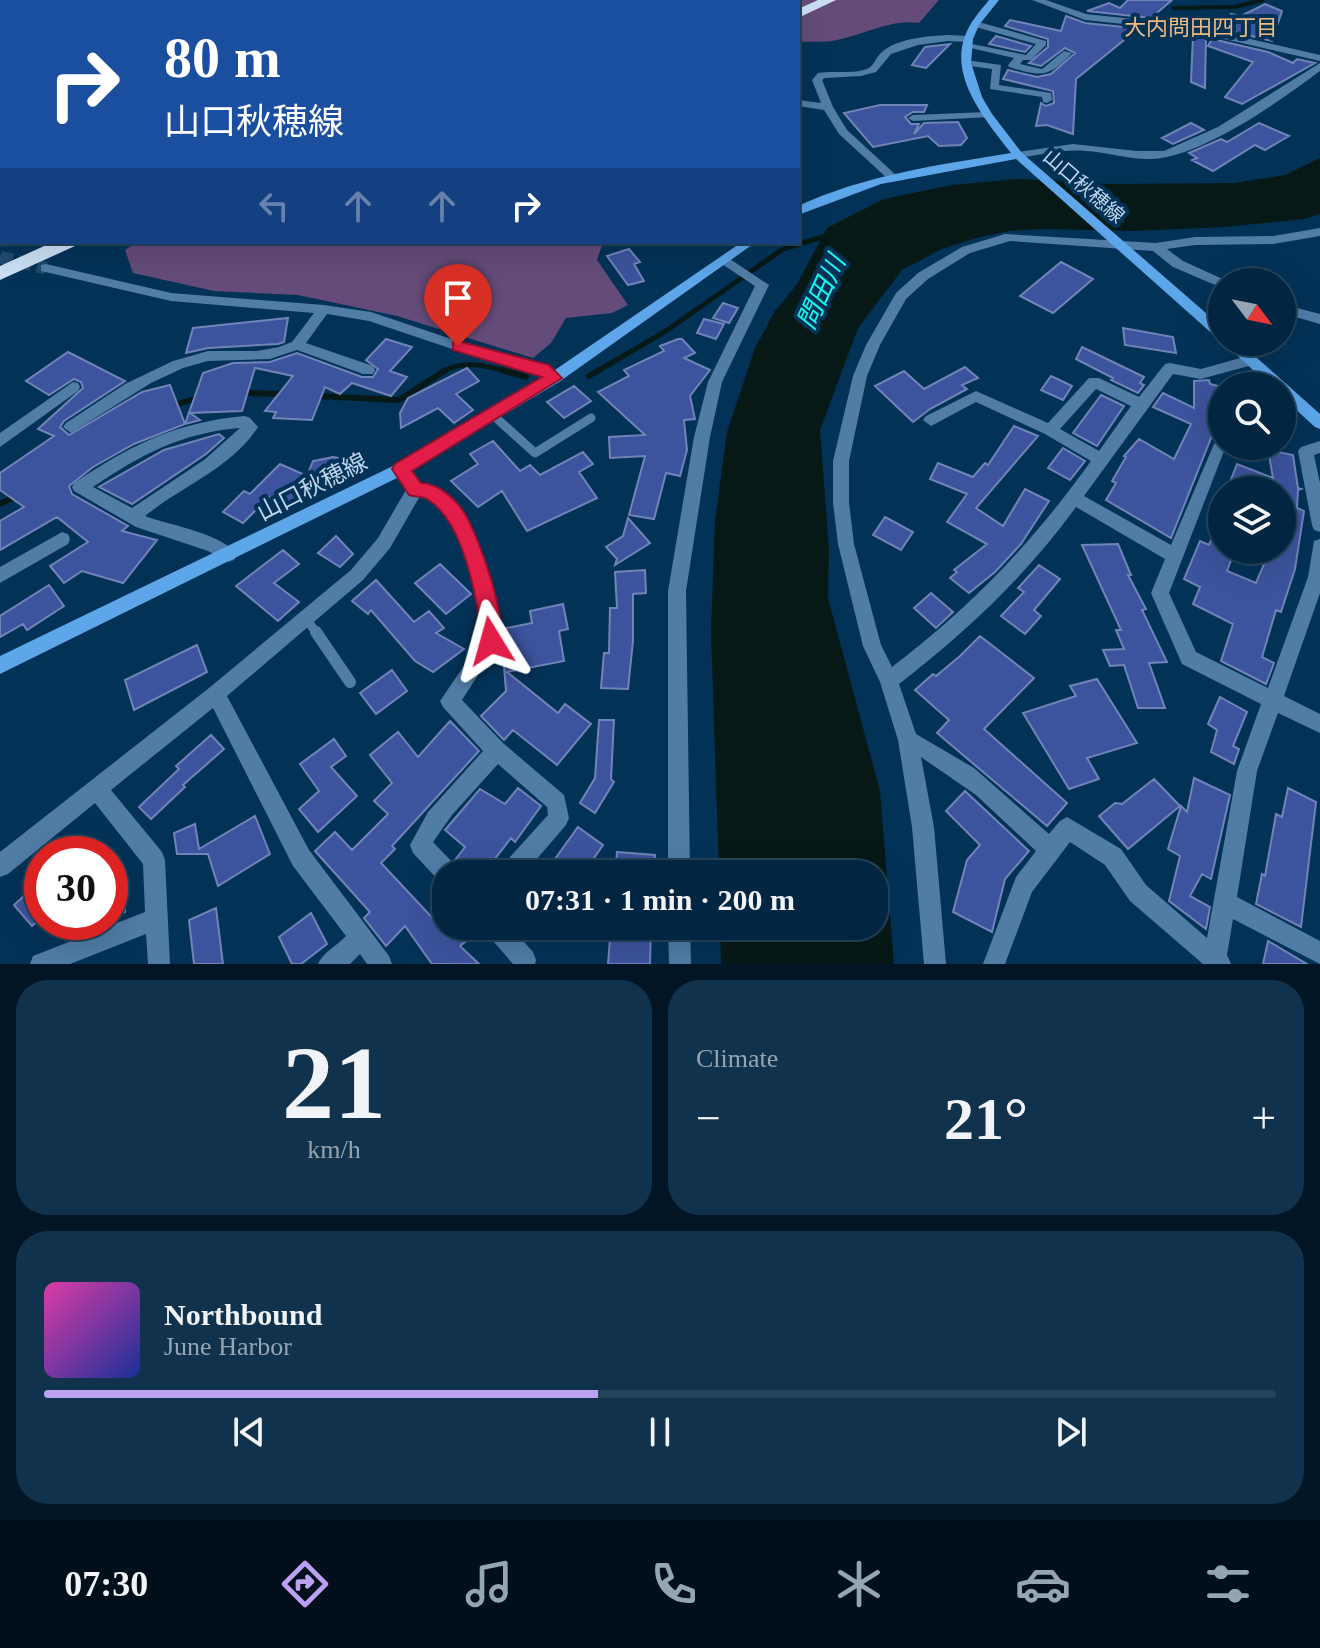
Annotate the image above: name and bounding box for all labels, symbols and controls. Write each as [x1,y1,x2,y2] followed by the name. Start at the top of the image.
[1124,15,1278,40] district label: 大内問田四丁目
[164,27,281,89] text: 80 m
[32,32,136,136] icon: right
[164,102,344,142] text: 山口秋穂線
[1039,145,1129,227] street label: 山口秋穂線
[252,184,296,228] icon: left
[336,184,380,228] icon: ahead
[420,184,464,228] icon: ahead
[504,184,548,228] icon: right
[792,248,852,334] water label: 問田川
[424,264,492,346] pin
[1208,268,1296,356] north arrow
[1208,268,1296,564] map controls
[436,276,480,320] icon: arrive
[1208,372,1296,460] button: search
[253,448,371,526] street label: 山口秋穂線
[1208,476,1296,564] button: layers
[449,599,533,683] position arrow
[24,836,128,940] speed limit sign: 30
[525,883,795,916] text: 07:31 · 1 min · 200 m
[282,1025,386,1140] text: 21
[696,1044,778,1073] text: Climate
[944,1086,1028,1152] text: 21°
[696,1094,721,1143] text: −
[1251,1094,1276,1143] text: +
[307,1135,361,1164] text: km/h
[164,1298,322,1331] text: Northbound
[164,1332,292,1361] text: June Harbor
[227,1410,271,1454] icon: previous
[638,1410,682,1454] icon: pause
[1049,1410,1093,1454] icon: next
[277,1556,333,1612] icon: directions
[461,1556,517,1612] icon: music
[646,1556,702,1612] icon: phone
[831,1556,887,1612] icon: climate
[1015,1556,1071,1612] icon: car
[1200,1556,1256,1612] icon: filters
[64,1564,148,1604] text: 07:30

